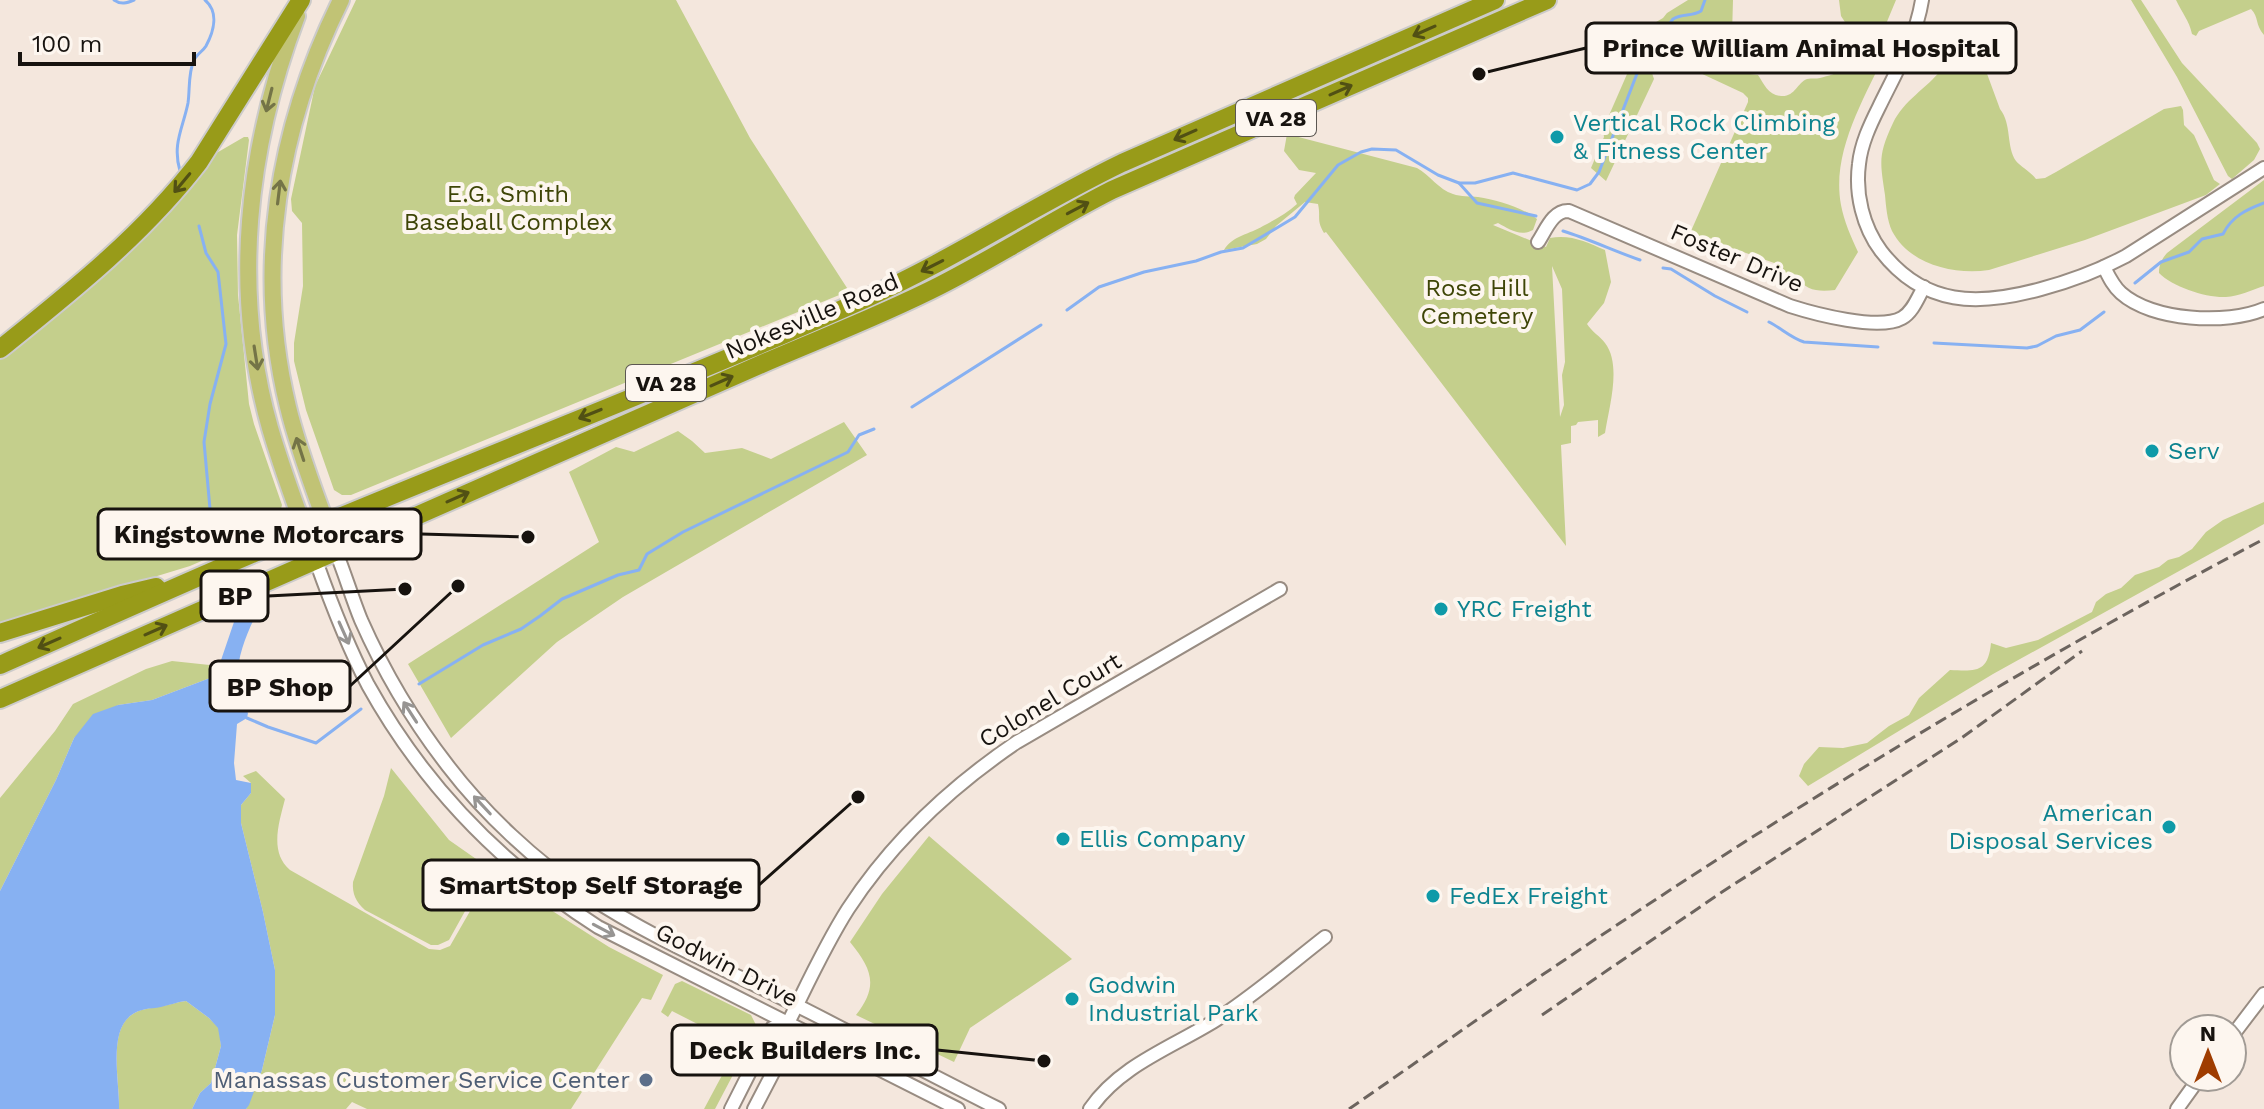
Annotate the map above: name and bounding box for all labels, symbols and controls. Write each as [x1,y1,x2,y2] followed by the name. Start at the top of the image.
[20,16,194,66] scale bar
[1586,23,2016,73] callout: Prince William Animal Hospital
[1412,25,1436,40] one-way arrow
[32,30,102,58] text: 100 m
[1602,33,2000,63] text: Prince William Animal Hospital
[1328,82,1353,97] one-way arrow
[261,86,276,112] one-way arrow
[1236,100,1316,136] road number: VA 28
[1573,109,1836,165] place label: Vertical Rock Climbing & Fitness Center
[1548,128,1566,146] marker: Vertical Rock Climbing & Fitness Center
[1174,129,1198,144] one-way arrow
[174,172,191,193] one-way arrow
[271,179,286,206] one-way arrow
[404,180,612,236] park label: E.G. Smith Baseball Complex
[1066,199,1089,215] one-way arrow
[1666,217,1808,299] street label: Foster Drive
[920,259,944,275] one-way arrow
[721,267,903,365] street label: Nokesville Road
[1421,274,1534,330] park label: Rose Hill Cemetery
[249,344,264,370] one-way arrow
[626,365,706,401] road number: VA 28
[710,373,734,388] one-way arrow
[578,408,603,422] one-way arrow
[292,437,307,462] one-way arrow
[2168,437,2220,465] place label: Serv
[2143,442,2161,460] marker: Serv
[446,488,470,503] one-way arrow
[98,509,421,559] callout: Kingstowne Motorcars
[114,519,404,549] text: Kingstowne Motorcars
[201,571,268,621] callout: BP
[217,581,253,611] text: BP
[1457,595,1592,623] place label: YRC Freight
[1432,600,1450,618] marker: YRC Freight
[337,620,352,645] one-way arrow
[143,622,168,637] one-way arrow
[37,636,61,651] one-way arrow
[974,647,1126,753] street label: Colonel Court
[210,661,350,711] callout: BP Shop
[226,672,334,702] text: BP Shop
[402,702,419,724] one-way arrow
[473,795,492,815] one-way arrow
[1949,799,2153,855] place label: American Disposal Services
[2160,818,2178,836] marker: American Disposal Services
[1079,825,1246,853] place label: Ellis Company
[1054,830,1072,848] marker: Ellis Company
[423,860,759,910] callout: SmartStop Self Storage
[439,870,743,900] text: SmartStop Self Storage
[1449,882,1608,910] place label: FedEx Freight
[1424,887,1442,905] marker: FedEx Freight
[651,917,803,1013] street label: Godwin Drive
[592,922,616,938] one-way arrow
[1088,971,1259,1027] place label: Godwin Industrial Park
[1063,990,1081,1008] marker: Godwin Industrial Park
[2168,1013,2248,1093] north arrow
[2200,1021,2216,1046] text: N
[672,1025,937,1075] callout: Deck Builders Inc.
[689,1035,921,1065] text: Deck Builders Inc.
[213,1066,630,1094] place label: Manassas Customer Service Center
[637,1071,655,1089] marker: Manassas Customer Service Center

